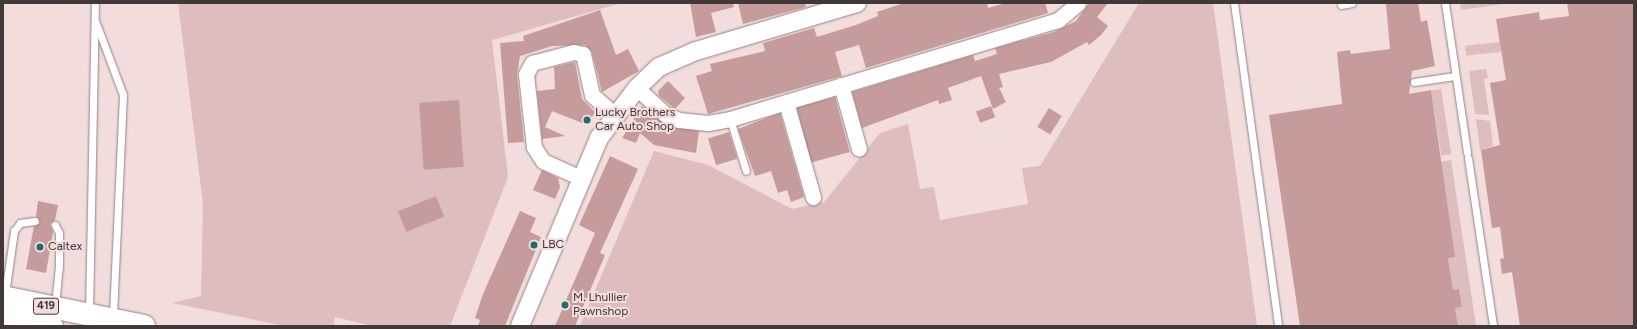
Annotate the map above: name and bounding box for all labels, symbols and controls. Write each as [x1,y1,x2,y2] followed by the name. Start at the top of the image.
[595,106,675,134] place label: Lucky Brothers Car Auto Shop
[582,115,592,125] marker: Lucky Brothers Car Auto Shop
[542,238,564,252] place label: LBC
[48,240,82,254] place label: Caltex
[529,240,539,250] marker: LBC
[35,242,45,252] marker: Caltex
[573,291,628,319] place label: M. Lhullier Pawnshop
[33,297,59,315] road number: 419
[560,300,570,310] marker: M. Lhullier Pawnshop

